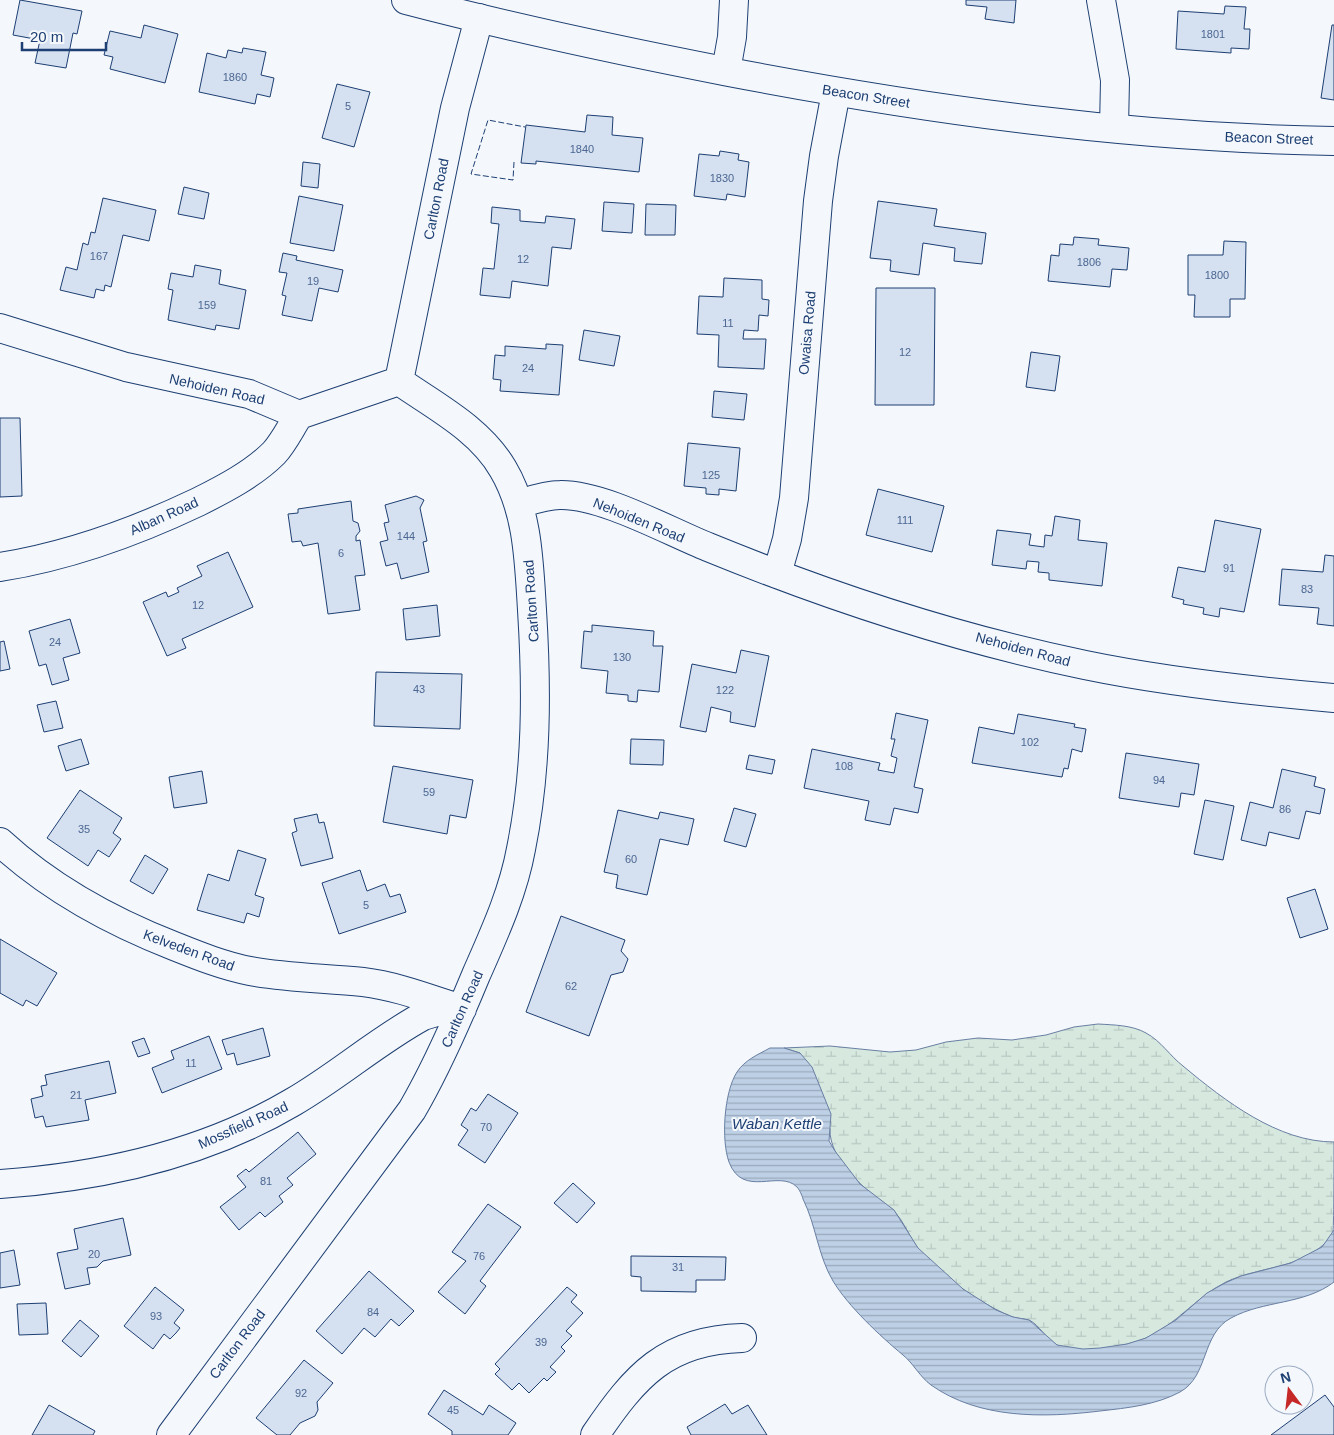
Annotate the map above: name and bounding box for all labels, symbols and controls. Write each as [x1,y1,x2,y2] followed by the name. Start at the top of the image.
[22,20,106,52] scale bar
[30,28,63,45] text: 20 m
[1201,28,1225,40] house number: 1801
[223,71,247,83] house number: 1860
[821,81,911,111] street label: Beacon Street
[345,100,351,112] house number: 5
[1224,128,1314,148] street label: Beacon Street
[570,143,594,155] house number: 1840
[420,157,452,241] street label: Carlton Road
[710,172,734,184] house number: 1830
[90,250,108,262] house number: 167
[517,253,529,265] house number: 12
[1077,256,1101,268] house number: 1806
[1205,269,1229,281] house number: 1800
[307,275,319,287] house number: 19
[795,290,819,376] street label: Owaisa Road
[198,299,216,311] house number: 159
[722,317,734,329] house number: 11
[899,346,911,358] house number: 12
[522,362,534,374] house number: 24
[168,370,266,408] street label: Nehoiden Road
[702,469,720,481] house number: 125
[127,494,201,538] street label: Alban Road
[591,494,687,546] street label: Nehoiden Road
[897,514,913,526] house number: 111
[397,530,415,542] house number: 144
[338,547,344,559] house number: 6
[520,559,542,643] street label: Carlton Road
[1223,562,1235,574] house number: 91
[1301,583,1313,595] house number: 83
[192,599,204,611] house number: 12
[974,629,1072,669] street label: Nehoiden Road
[49,636,61,648] house number: 24
[613,651,631,663] house number: 130
[413,683,425,695] house number: 43
[716,684,734,696] house number: 122
[1021,736,1039,748] house number: 102
[835,760,853,772] house number: 108
[1153,774,1165,786] house number: 94
[423,786,435,798] house number: 59
[1279,803,1291,815] house number: 86
[78,823,90,835] house number: 35
[625,853,637,865] house number: 60
[363,899,369,911] house number: 5
[141,926,237,974] street label: Kelveden Road
[438,968,486,1050] street label: Carlton Road
[565,980,577,992] house number: 62
[185,1057,197,1069] house number: 11
[70,1089,82,1101] house number: 21
[196,1098,290,1152] street label: Mossfield Road
[732,1115,822,1132] water label: Waban Kettle
[480,1121,492,1133] house number: 70
[260,1175,272,1187] house number: 81
[88,1248,100,1260] house number: 20
[473,1250,485,1262] house number: 76
[672,1261,684,1273] house number: 31
[206,1306,268,1382] street label: Carlton Road
[367,1306,379,1318] house number: 84
[150,1310,162,1322] house number: 93
[535,1336,547,1348] house number: 39
[1264,1365,1314,1415] north arrow
[1279,1368,1293,1386] text: N
[295,1387,307,1399] house number: 92
[447,1404,459,1416] house number: 45

